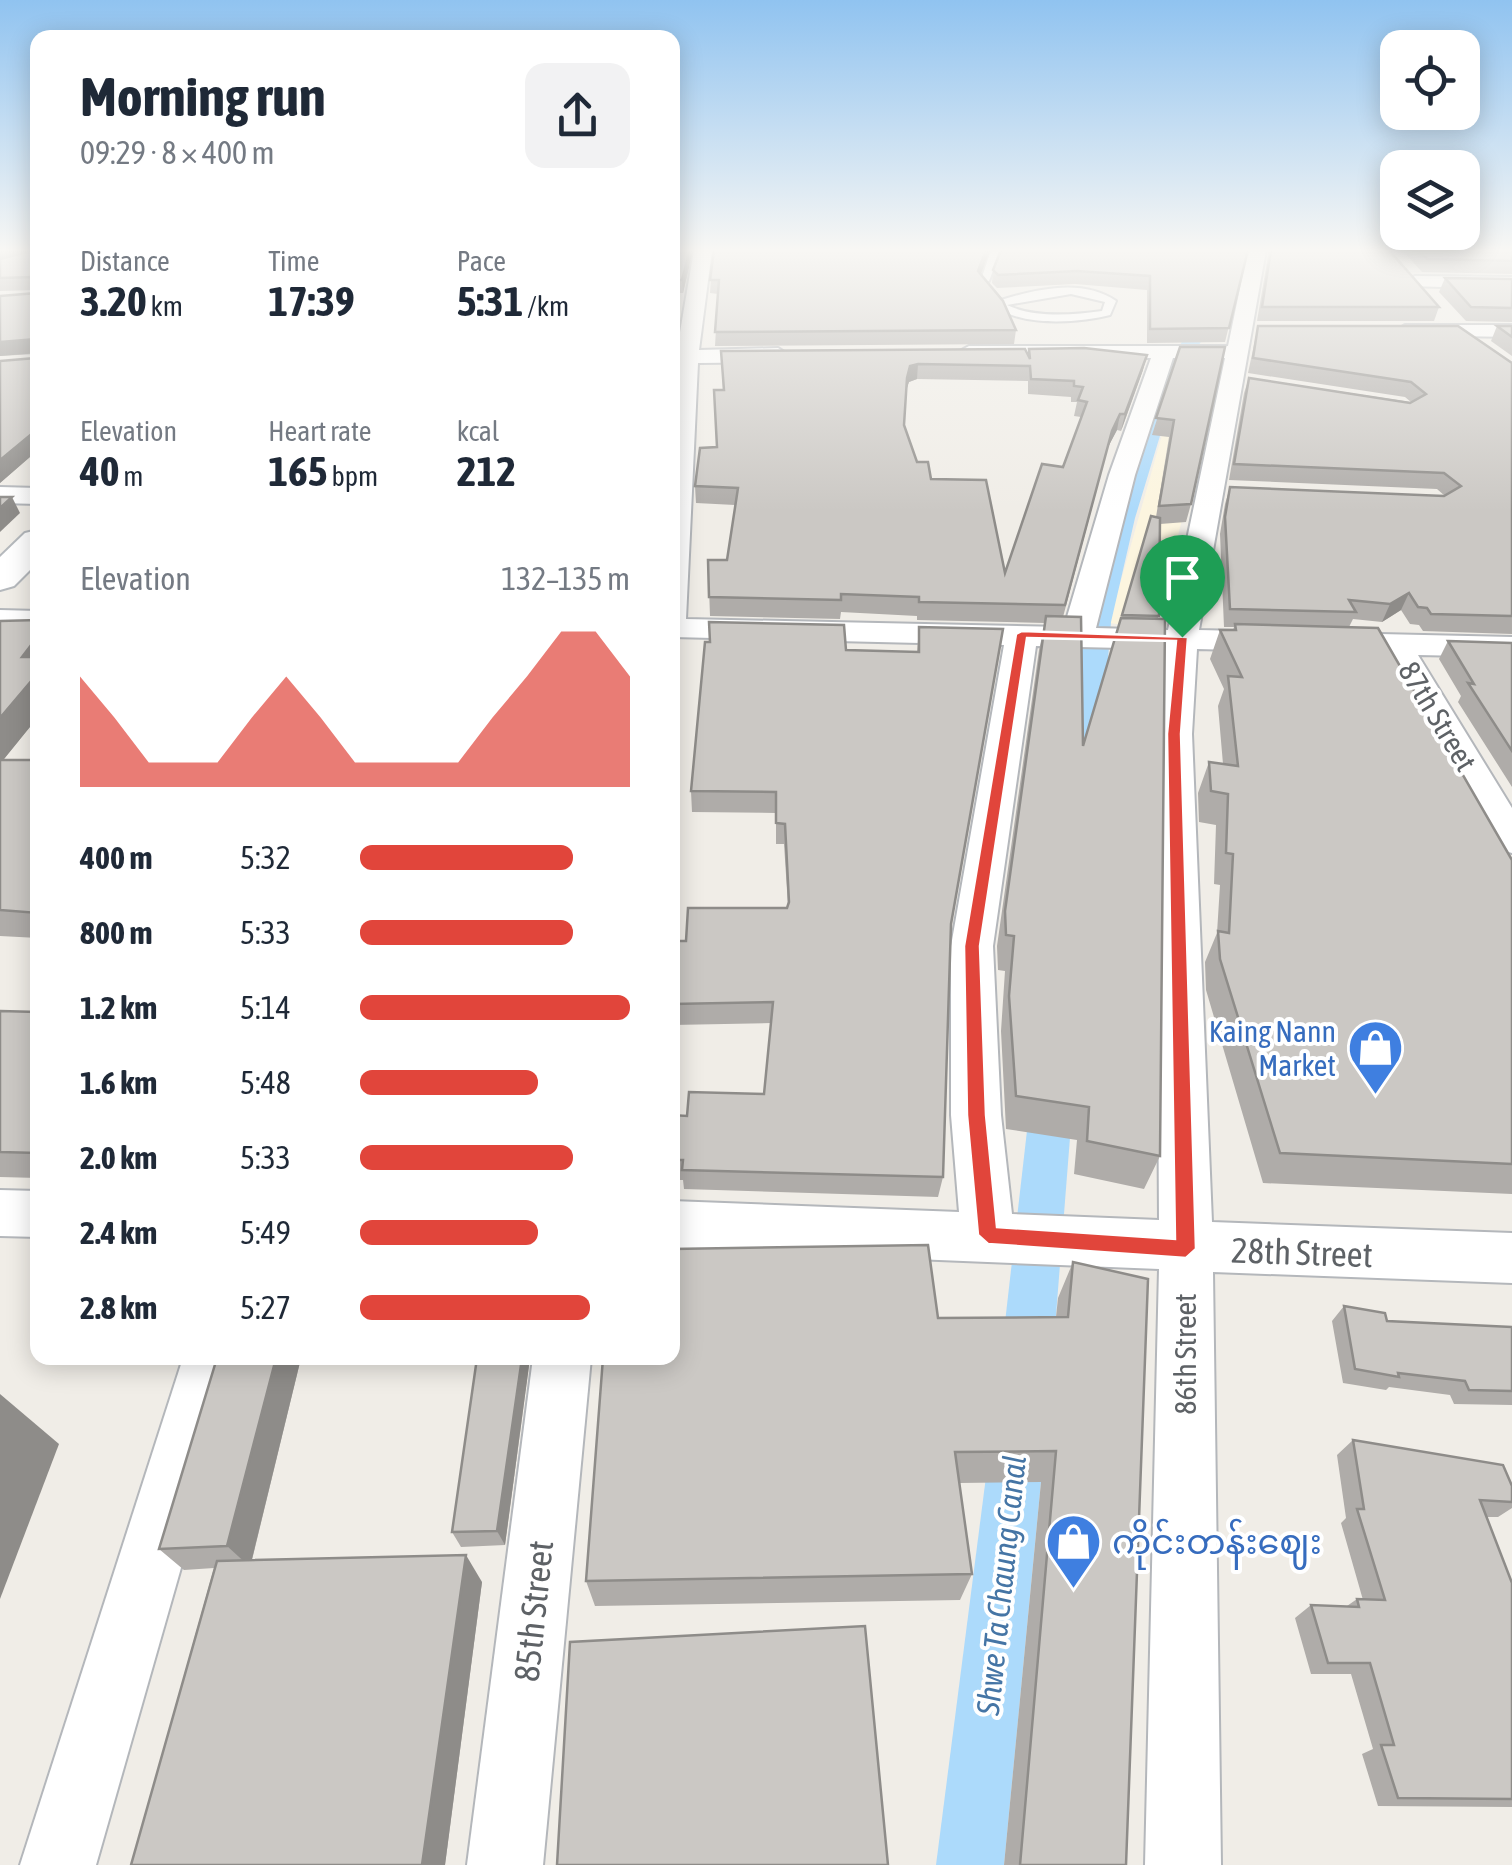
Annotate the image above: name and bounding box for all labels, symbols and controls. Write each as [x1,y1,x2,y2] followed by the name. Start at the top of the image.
[1380,30,1480,250] map controls
[1380,30,1480,130] button: locate
[525,63,630,168] button: share
[80,65,326,128] text: Morning run
[80,134,274,171] text: 09:29 · 8 × 400 m
[1380,150,1480,250] button: layers
[80,245,170,277] text: Distance
[268,245,319,277] text: Time
[457,245,506,277] text: Pace
[80,277,147,325] text: 3.20
[268,277,355,325] text: 17:39
[457,277,523,325] text: 5:31
[147,290,183,322] text: km
[523,290,569,322] text: /km
[80,415,177,447] text: Elevation
[268,415,371,447] text: Heart rate
[457,415,499,447] text: kcal
[80,447,119,495] text: 40
[268,447,328,495] text: 165
[457,447,516,495] text: 212
[119,460,143,492] text: m
[328,460,378,492] text: bpm
[1140,535,1225,638] pin
[1155,550,1210,605] icon: arrive
[80,560,191,597] text: Elevation
[501,560,630,597] text: 132–135 m
[1392,655,1484,777] street label: 87th Street
[80,839,153,876] text: 400 m
[240,839,291,876] text: 5:32
[80,914,153,951] text: 800 m
[240,914,291,951] text: 5:33
[80,989,157,1026] text: 1.2 km
[240,989,291,1026] text: 5:14
[1209,1014,1336,1082] place label: Kaing Nann Market
[1345,1018,1405,1097] shop icon: Kaing Nann Market
[80,1064,157,1101] text: 1.6 km
[240,1064,291,1101] text: 5:48
[80,1139,157,1176] text: 2.0 km
[240,1139,291,1176] text: 5:33
[80,1214,157,1251] text: 2.4 km
[240,1214,291,1251] text: 5:49
[1231,1230,1373,1274] street label: 28th Street
[80,1289,157,1326] text: 2.8 km
[240,1289,291,1326] text: 5:27
[1168,1293,1202,1415] street label: 86th Street
[969,1453,1033,1718] water label: Shwe Ta Chaung Canal
[1043,1511,1103,1590] shop icon: ကိုင်းတန်းဈေး
[1112,1518,1322,1570] place label: ကိုင်းတန်းဈေး
[506,1539,560,1683] street label: 85th Street

